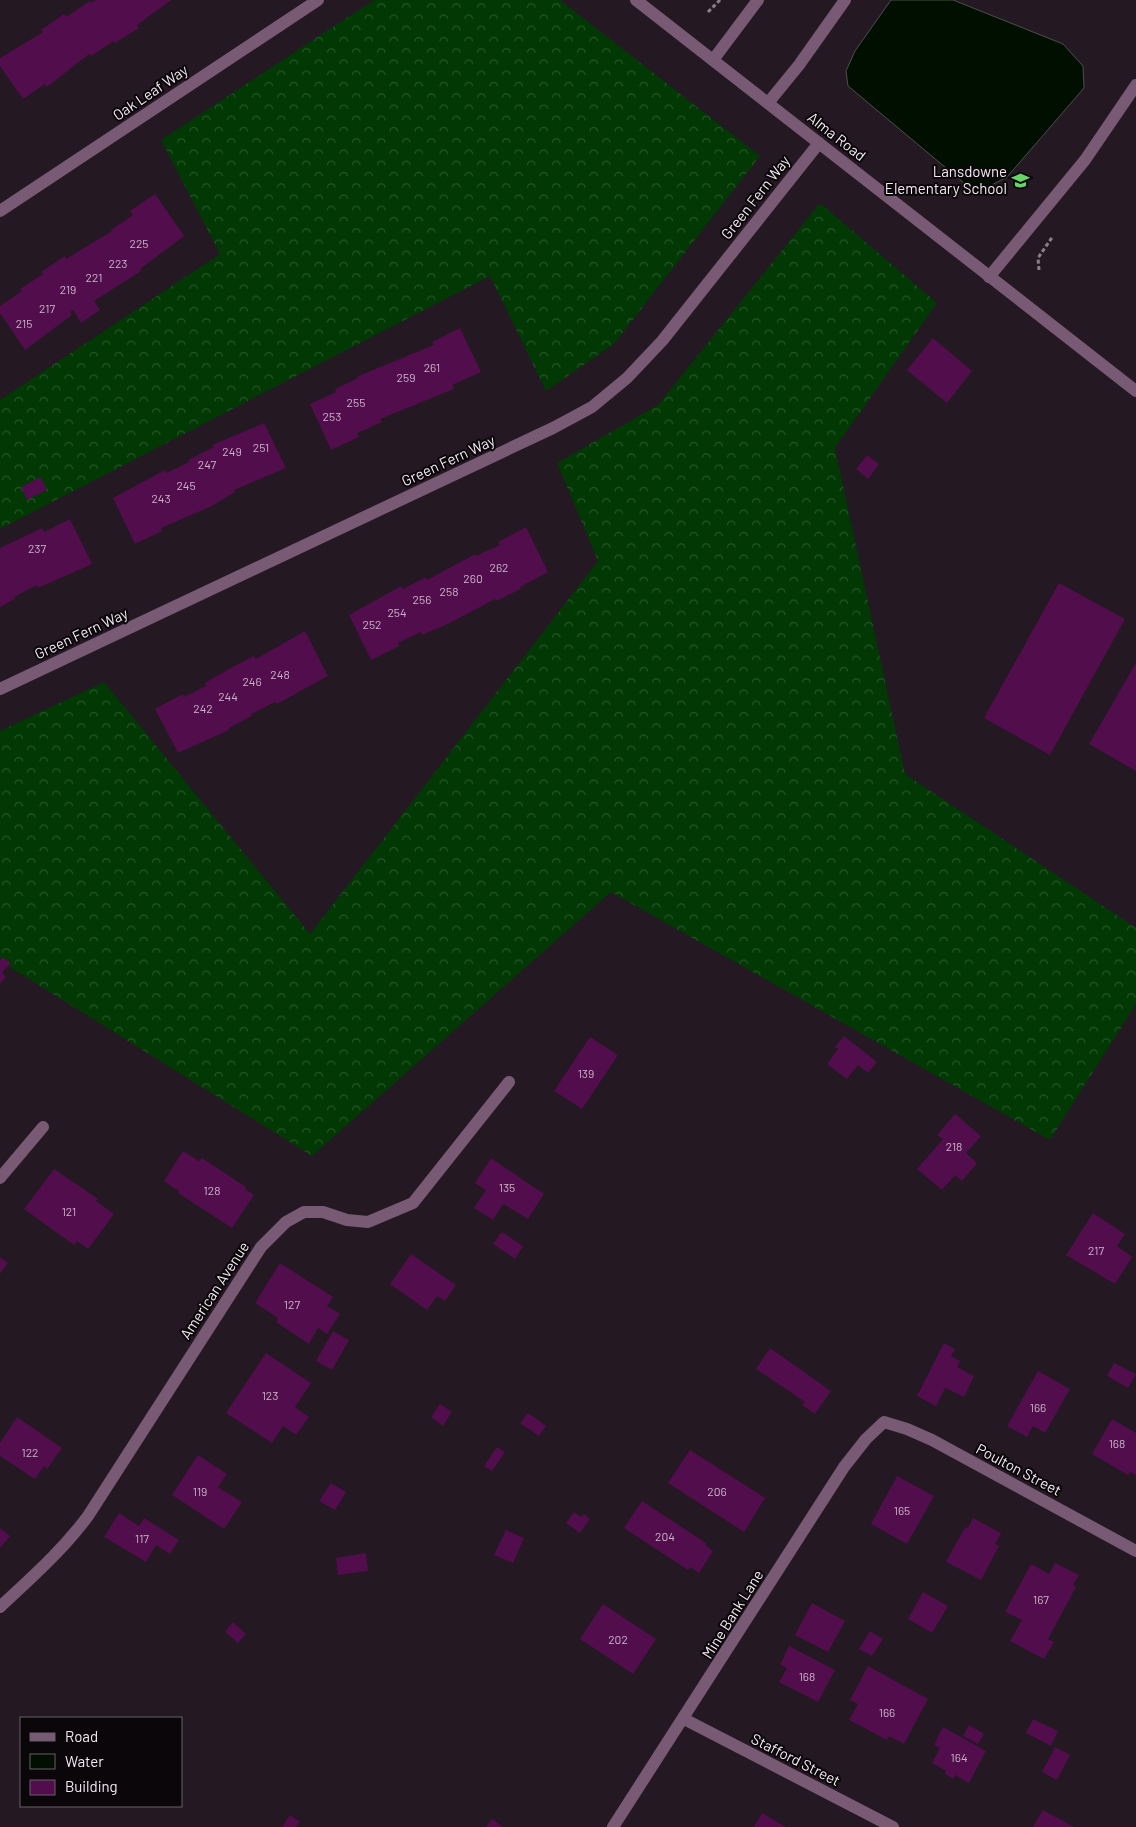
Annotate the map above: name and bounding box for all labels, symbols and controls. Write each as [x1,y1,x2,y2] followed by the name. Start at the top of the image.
[109,60,191,124] street label: Oak Leaf Way
[804,108,870,164] street label: Alma Road
[717,152,793,242] street label: Green Fern Way
[885,162,1007,197] place label: Lansdowne Elementary School
[1011,170,1031,190] school or university icon: Lansdowne Elementary School
[129,236,149,250] house number: 225
[109,256,127,270] house number: 223
[86,270,102,284] house number: 221
[60,282,76,296] house number: 219
[39,301,55,315] house number: 217
[16,316,32,330] house number: 215
[424,360,440,374] house number: 261
[397,370,415,384] house number: 259
[347,395,365,409] house number: 255
[323,409,341,423] house number: 253
[398,430,498,490] street label: Green Fern Way
[253,440,269,454] house number: 251
[222,444,242,458] house number: 249
[198,457,216,471] house number: 247
[176,478,196,492] house number: 245
[151,491,171,505] house number: 243
[28,541,46,555] house number: 237
[489,560,509,574] house number: 262
[463,571,483,585] house number: 260
[440,584,458,598] house number: 258
[413,592,431,606] house number: 256
[31,603,131,663] street label: Green Fern Way
[387,605,407,619] house number: 254
[362,617,382,631] house number: 252
[270,667,290,681] house number: 248
[242,674,262,688] house number: 246
[218,689,238,703] house number: 244
[193,701,213,715] house number: 242
[578,1066,594,1080] house number: 139
[946,1139,962,1153] house number: 218
[499,1180,515,1194] house number: 135
[204,1183,220,1197] house number: 128
[62,1204,76,1218] house number: 121
[176,1238,252,1342] street label: American Avenue
[1088,1243,1104,1257] house number: 217
[284,1297,300,1311] house number: 127
[262,1388,278,1402] house number: 123
[1030,1400,1046,1414] house number: 166
[1109,1436,1125,1450] house number: 168
[973,1439,1065,1499] street label: Poulton Street
[21,1445,39,1459] house number: 122
[193,1484,207,1498] house number: 119
[707,1484,727,1498] house number: 206
[894,1503,910,1517] house number: 165
[655,1529,675,1543] house number: 204
[135,1531,149,1545] house number: 117
[698,1566,766,1662] street label: Mine Bank Lane
[1033,1592,1049,1606] house number: 167
[608,1632,628,1646] house number: 202
[799,1669,815,1683] house number: 168
[879,1705,895,1719] house number: 166
[20,1717,182,1807] legend
[65,1727,98,1745] text: Road
[748,1729,844,1789] street label: Stafford Street
[951,1750,968,1764] house number: 164
[65,1752,104,1770] text: Water
[65,1777,118,1795] text: Building

